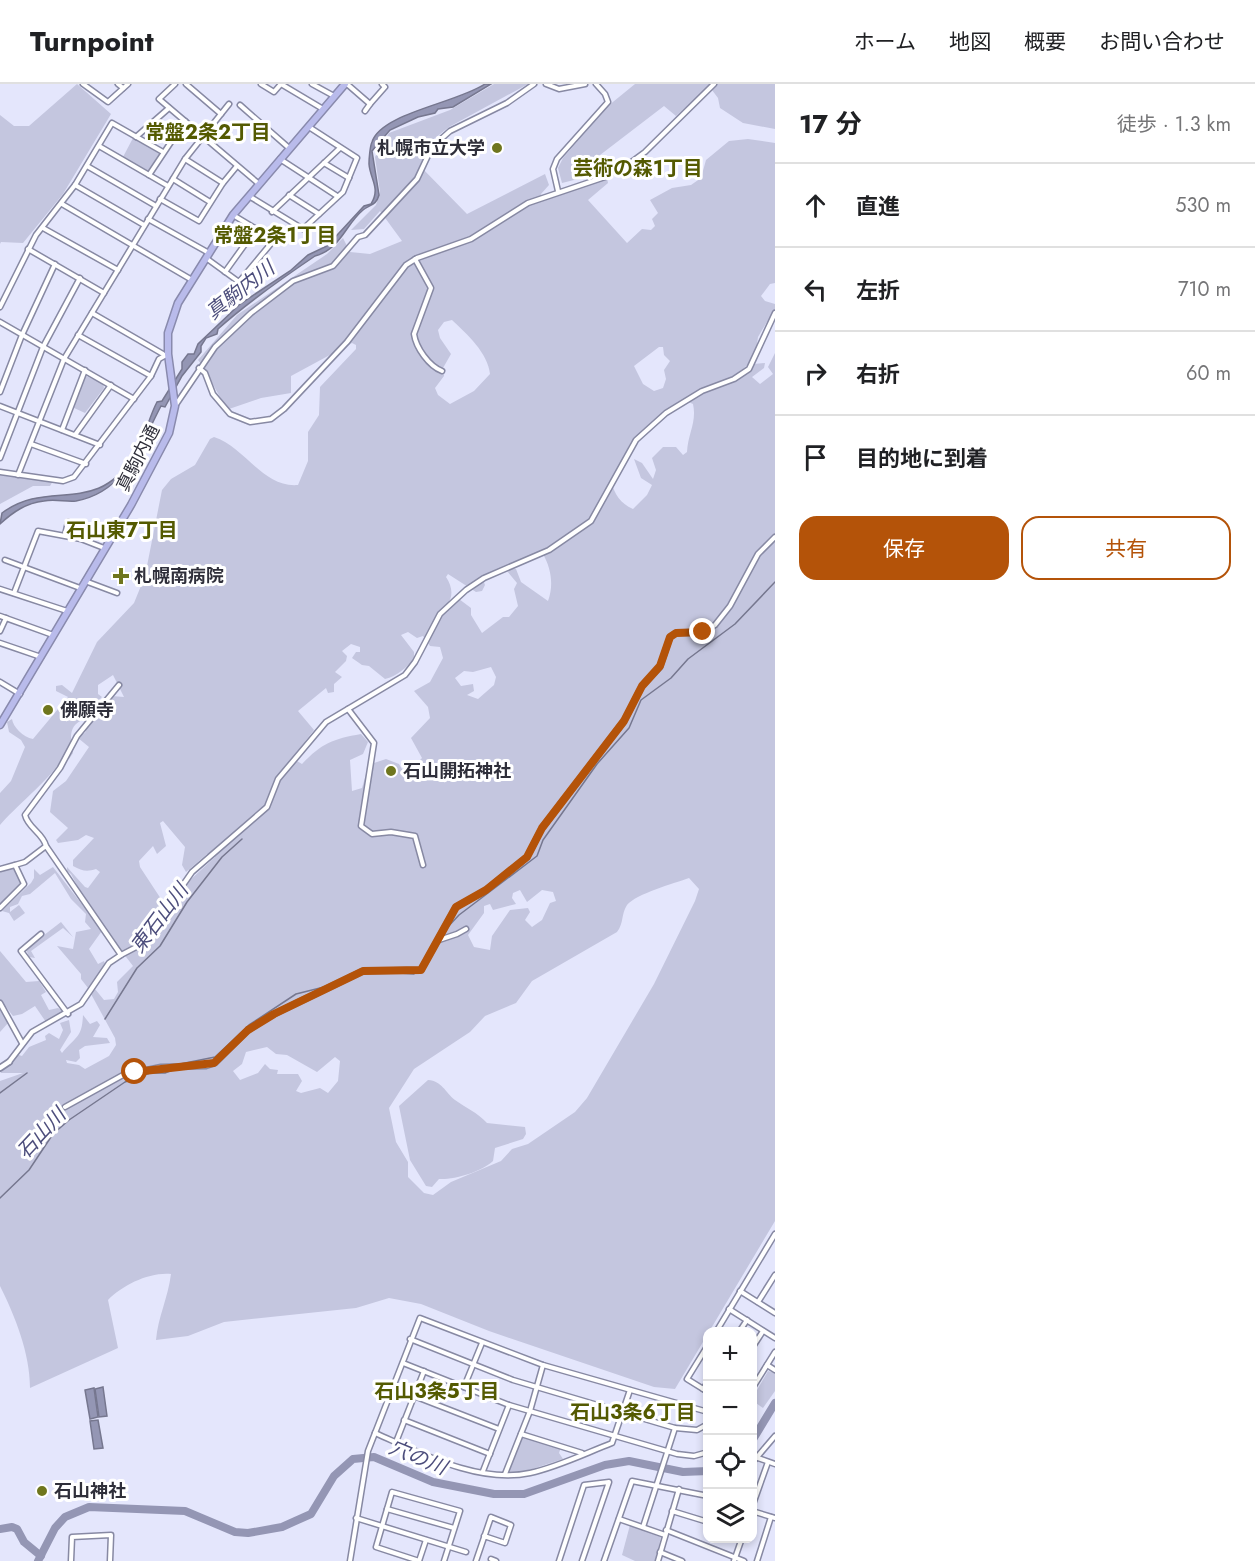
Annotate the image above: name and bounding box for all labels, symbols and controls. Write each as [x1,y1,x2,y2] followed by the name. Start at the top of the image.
[30,21,154,62] text: Turnpoint
[854,27,916,57] text: ホーム
[949,27,991,57] text: 地図
[1024,27,1066,57] text: 概要
[1099,27,1225,57] text: お問い合わせ
[799,105,862,143] text: 17 分
[1117,110,1231,139] text: 徒歩 · 1.3 km
[145,118,271,147] district label: 常盤2条2丁目
[377,135,485,161] place label: 札幌市立大学
[490,141,504,155] marker: 札幌市立大学
[573,154,703,183] district label: 芸術の森1丁目
[799,189,832,222] icon: ahead
[856,190,900,222] text: 直進
[1175,191,1231,220] text: 530 m
[213,221,337,250] district label: 常盤2条1丁目
[200,253,282,326] water label: 真駒内川
[799,273,832,306] icon: left
[856,274,900,306] text: 左折
[1178,275,1231,304] text: 710 m
[799,357,832,390] icon: right
[856,358,900,390] text: 右折
[1186,359,1231,388] text: 60 m
[110,420,166,496] street label: 真駒内通
[799,441,832,474] icon: arrive
[856,442,988,474] text: 目的地に到着
[66,516,178,545] district label: 石山東7丁目
[799,516,1009,580] button: 保存
[1021,516,1231,580] button: 共有
[134,563,224,589] place label: 札幌南病院
[112,567,130,585] marker: 札幌南病院
[689,618,715,644] route end
[60,697,114,723] place label: 佛願寺
[41,703,55,717] marker: 佛願寺
[403,758,511,784] place label: 石山開拓神社
[384,764,398,778] marker: 石山開拓神社
[124,876,196,959] water label: 東石山川
[121,1058,147,1084] route start
[10,1100,74,1165] water label: 石山川
[703,1327,757,1543] map controls
[703,1327,757,1381] button: +
[374,1377,500,1406] district label: 石山3条5丁目
[703,1381,757,1435] button: −
[570,1398,696,1427] district label: 石山3条6丁目
[385,1433,453,1483] water label: 穴の川
[703,1435,757,1489] button: locate
[54,1478,126,1504] place label: 石山神社
[35,1484,49,1498] marker: 石山神社
[703,1489,757,1543] button: layers

